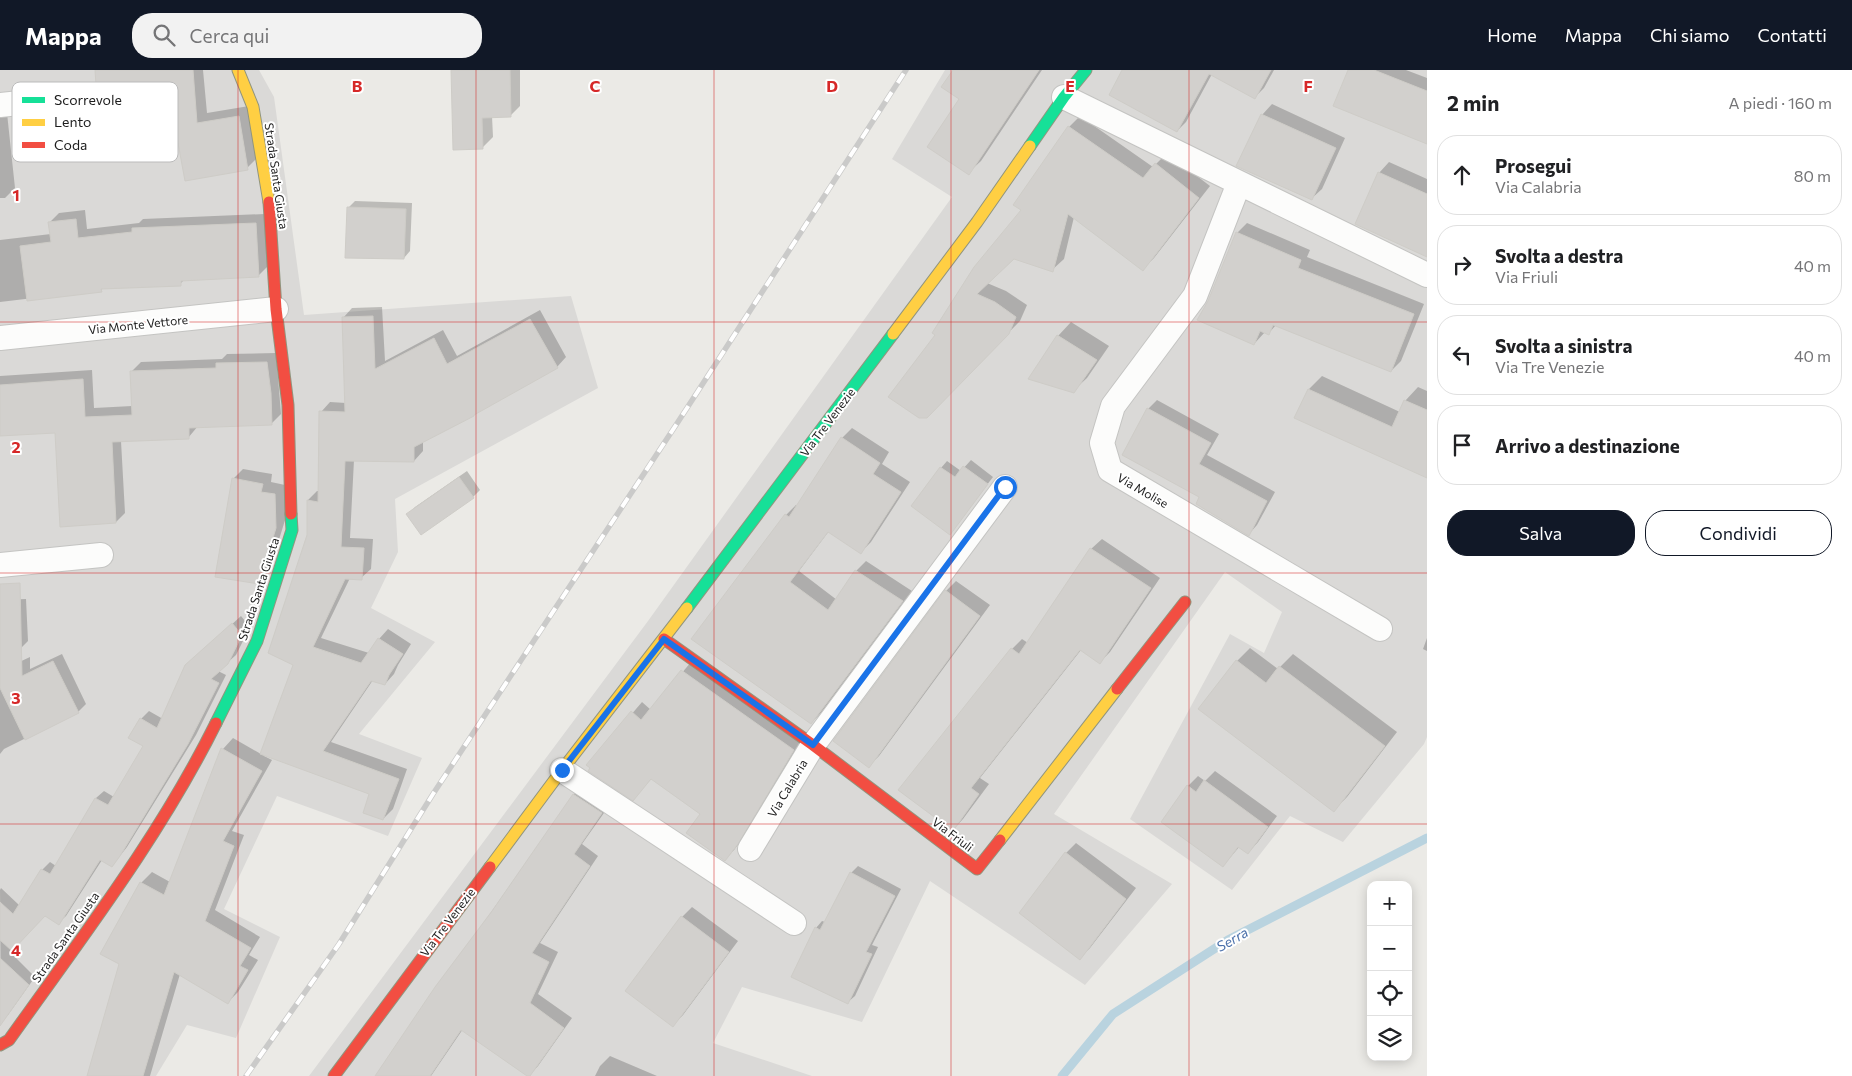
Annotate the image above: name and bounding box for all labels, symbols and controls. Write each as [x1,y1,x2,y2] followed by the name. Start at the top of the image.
[132,13,482,58] search box
[25,21,102,50] text: Mappa
[150,21,178,49] icon: search
[190,24,269,47] text: Cerca qui
[1487,24,1537,46] text: Home
[1565,24,1622,46] text: Mappa
[1650,24,1729,46] text: Chi siamo
[1757,24,1827,46] text: Contatti
[352,76,363,95] text: B
[590,76,601,95] text: C
[826,76,838,95] text: D
[1065,76,1075,95] text: E
[1303,76,1313,95] text: F
[12,82,178,162] legend
[1447,90,1499,115] text: 2 min
[54,91,122,108] text: Scorrevole
[1729,93,1832,112] text: A piedi · 160 m
[54,113,91,130] text: Lento
[263,122,291,230] street label: Strada Santa Giusta
[54,136,87,153] text: Coda
[1495,154,1572,177] text: Prosegui
[1448,161,1476,189] icon: ahead
[1794,166,1831,185] text: 80 m
[1495,177,1582,196] text: Via Calabria
[12,185,20,204] text: 1
[1495,244,1623,267] text: Svolta a destra
[1448,251,1476,279] icon: right
[1794,256,1831,275] text: 40 m
[1495,267,1558,286] text: Via Friuli
[87,312,189,336] street label: Via Monte Vettore
[1495,334,1633,357] text: Svolta a sinistra
[1448,341,1476,369] icon: left
[1794,346,1831,365] text: 40 m
[1495,357,1604,376] text: Via Tre Venezie
[797,385,857,459] street label: Via Tre Venezie
[1448,431,1476,459] icon: arrive
[1495,434,1680,457] text: Arrivo a destinazione
[11,437,21,456] text: 2
[1115,470,1171,510] street label: Via Molise
[994,476,1017,499] route start
[1447,510,1635,556] button: Salva
[1645,510,1832,556] button: Condividi
[235,536,281,642] street label: Strada Santa Giusta
[11,688,21,707] text: 3
[764,757,810,819] street label: Via Calabria
[551,759,574,782] route end
[930,814,976,854] street label: Via Friuli
[1367,881,1412,1061] map controls
[1367,881,1412,926] button: +
[417,885,477,959] street label: Via Tre Venezie
[29,889,101,985] street label: Strada Santa Giusta
[1213,923,1251,955] water label: Serra
[1367,926,1412,971] button: −
[11,940,21,959] text: 4
[1367,971,1412,1016] button: locate
[1367,1016,1412,1061] button: layers

